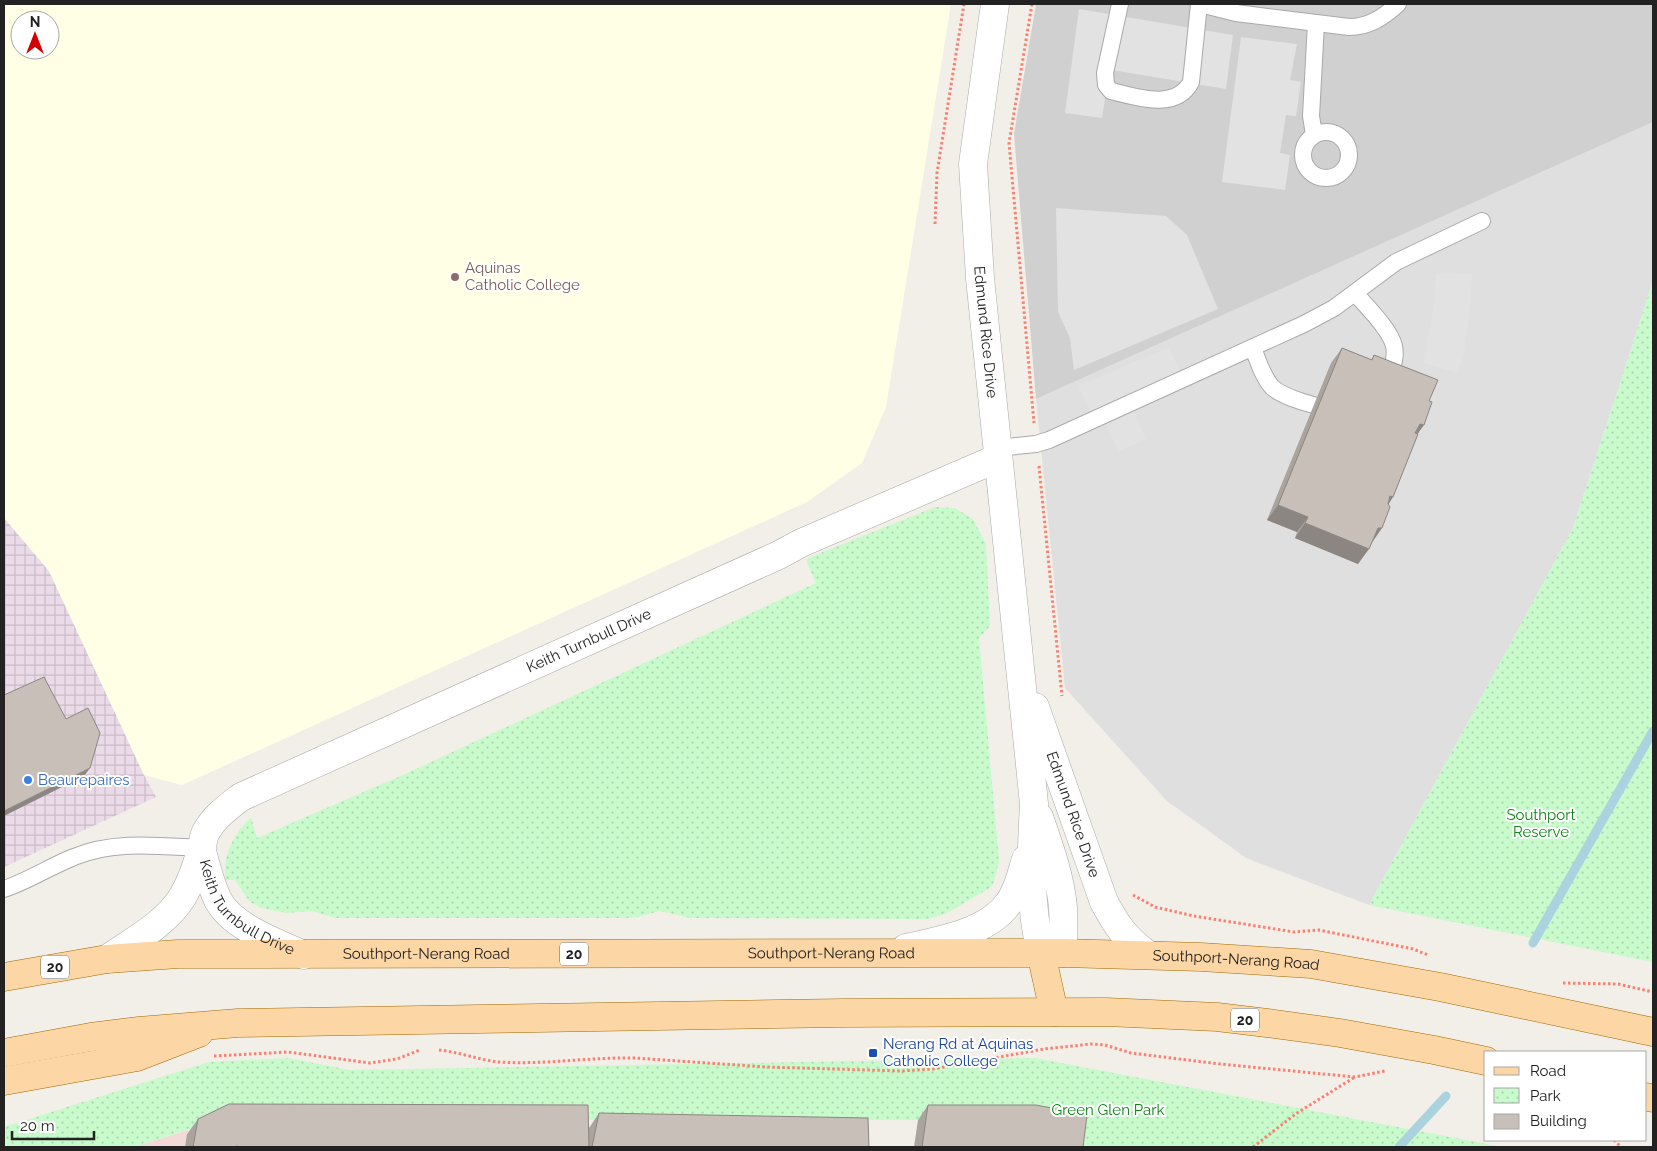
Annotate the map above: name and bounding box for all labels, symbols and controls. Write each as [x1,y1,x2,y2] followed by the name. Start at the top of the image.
[10,10,60,60] north arrow
[30,14,40,30] text: N
[465,259,580,294] place label: Aquinas Catholic College
[970,265,1001,399] street label: Edmund Rice Drive
[449,271,461,283] marker: Aquinas Catholic College
[524,605,654,676] street label: Keith Turnbull Drive
[1042,749,1104,880] street label: Edmund Rice Drive
[38,771,129,789] place label: Beaurepaires
[22,774,34,786] marker: Beaurepaires
[1506,806,1576,841] park label: Southport Reserve
[196,858,298,959] street label: Keith Turnbull Drive
[560,942,588,966] road number: 20
[748,944,915,962] street label: Southport-Nerang Road
[343,945,510,963] street label: Southport-Nerang Road
[1152,947,1321,974] street label: Southport-Nerang Road
[41,956,69,979] road number: 20
[1231,1008,1259,1032] road number: 20
[883,1035,1033,1070] place label: Nerang Rd at Aquinas Catholic College
[867,1047,879,1059] marker: Nerang Rd at Aquinas Catholic College
[1484,1051,1647,1141] legend
[1530,1062,1566,1080] text: Road
[1530,1087,1561,1105] text: Park
[1052,1101,1164,1119] park label: Green Glen Park
[12,1108,95,1140] scale bar
[1530,1112,1587,1130] text: Building
[20,1117,55,1135] text: 20 m

